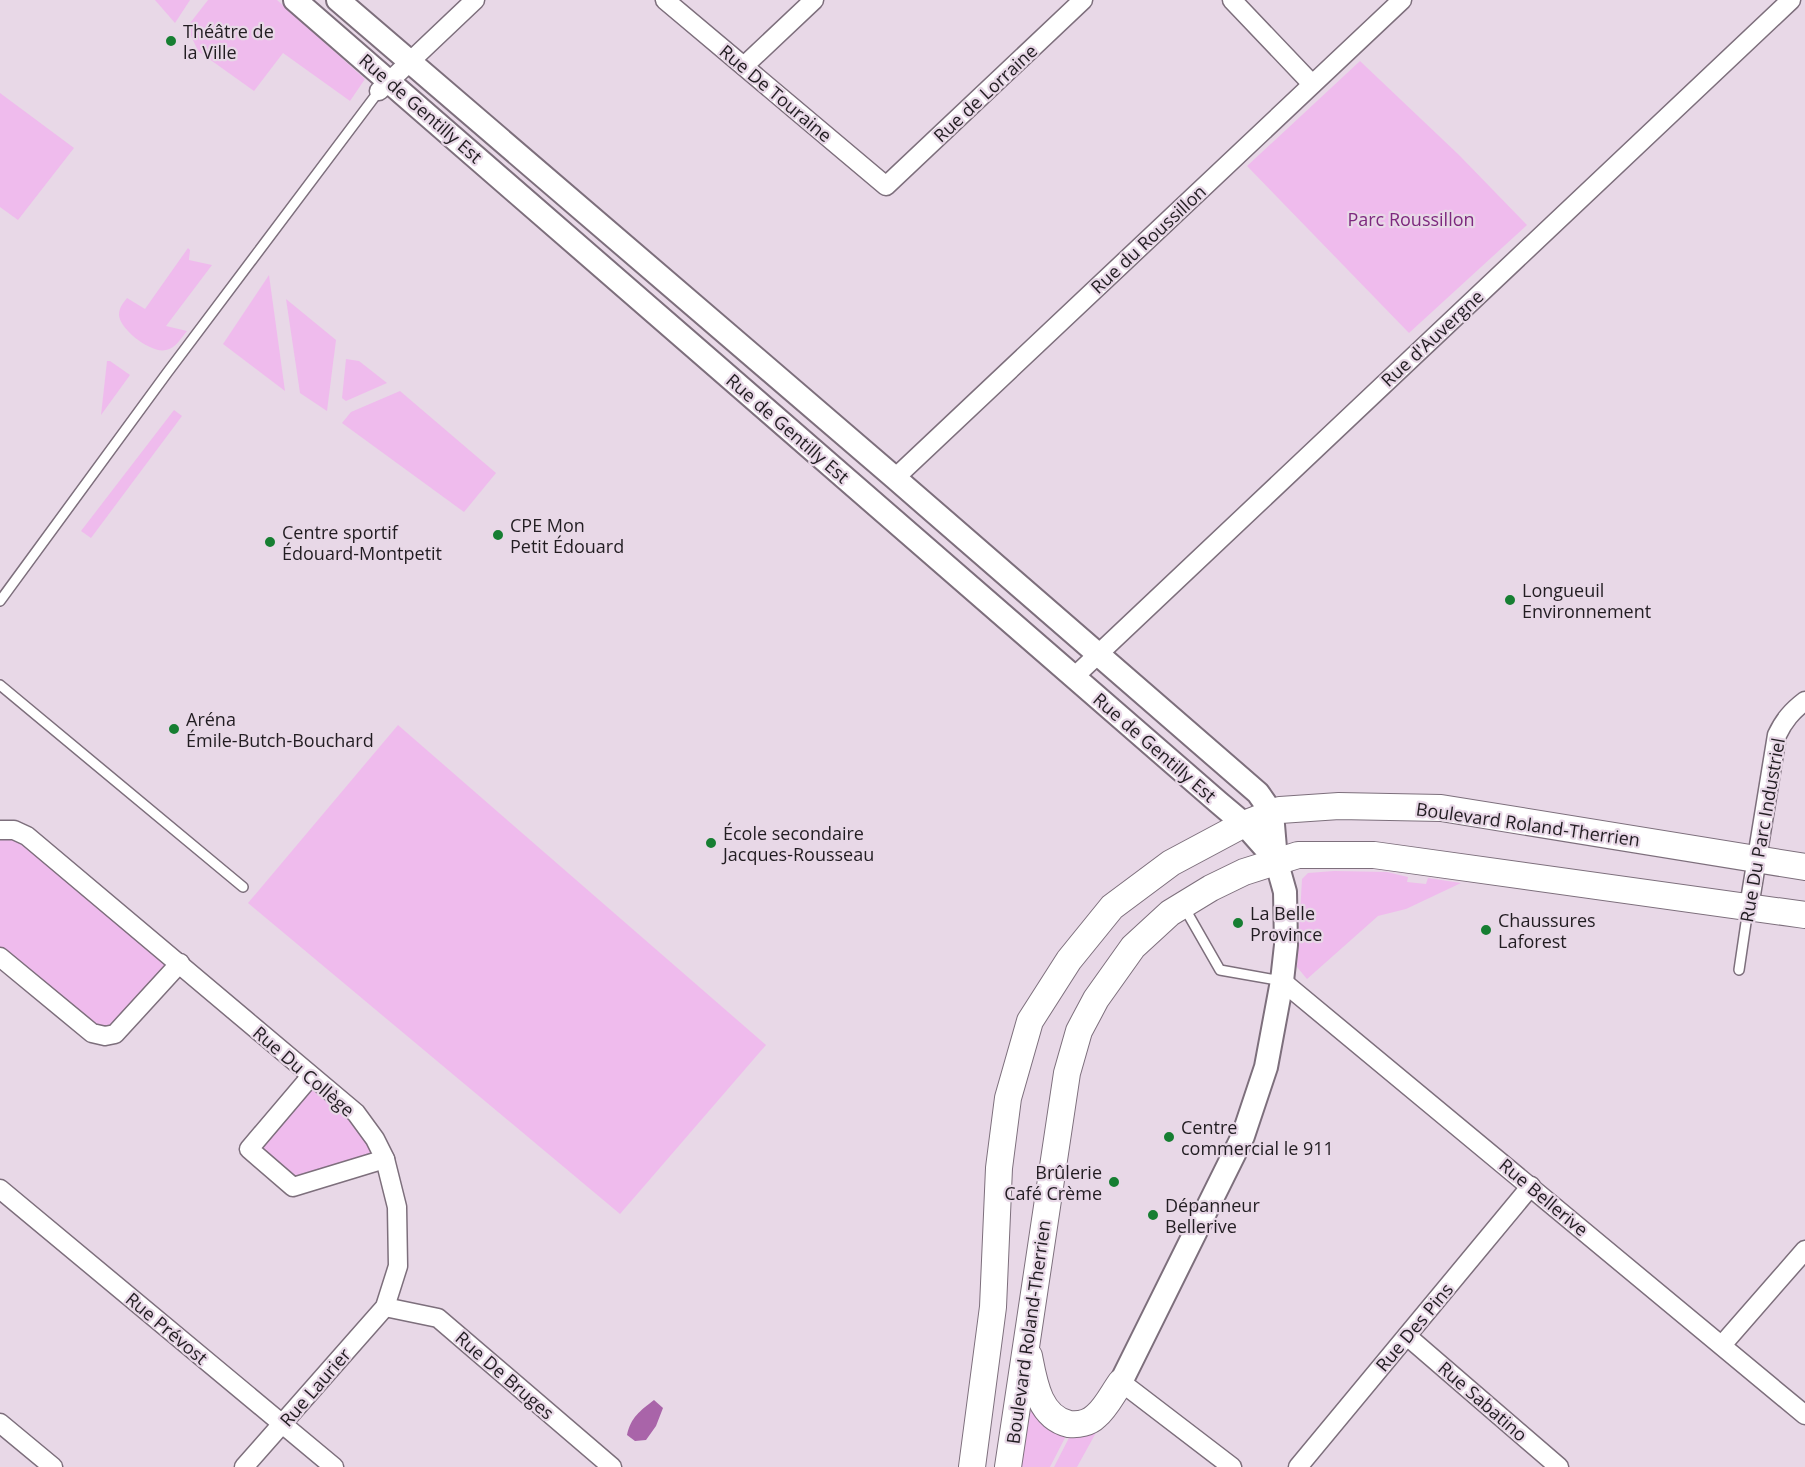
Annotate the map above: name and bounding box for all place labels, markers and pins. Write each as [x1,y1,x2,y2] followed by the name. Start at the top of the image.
[183,19,274,64] place label: Théâtre de la Ville
[164,34,178,48] marker: Théâtre de la Ville
[510,513,624,558] place label: CPE Mon Petit Édouard
[282,520,442,565] place label: Centre sportif Édouard-Montpetit
[491,528,505,542] marker: CPE Mon Petit Édouard
[263,535,277,549] marker: Centre sportif Édouard-Montpetit
[1522,578,1651,623] place label: Longueuil Environnement
[1503,593,1517,607] marker: Longueuil Environnement
[186,707,374,752] place label: Aréna Émile-Butch-Bouchard
[167,722,181,736] marker: Aréna Émile-Butch-Bouchard
[721,821,874,866] place label: École secondaire Jacques-Rousseau
[704,836,718,850] marker: École secondaire Jacques-Rousseau
[1250,901,1322,946] place label: La Belle Province
[1498,908,1596,953] place label: Chaussures Laforest
[1231,916,1245,930] marker: La Belle Province
[1479,923,1493,937] marker: Chaussures Laforest
[1181,1115,1334,1160] place label: Centre commercial le 911
[1162,1130,1176,1144] marker: Centre commercial le 911
[1004,1160,1102,1205] place label: Brûlerie Café Crème
[1107,1175,1121,1189] marker: Brûlerie Café Crème
[1165,1193,1260,1238] place label: Dépanneur Bellerive
[1146,1208,1160,1222] marker: Dépanneur Bellerive

